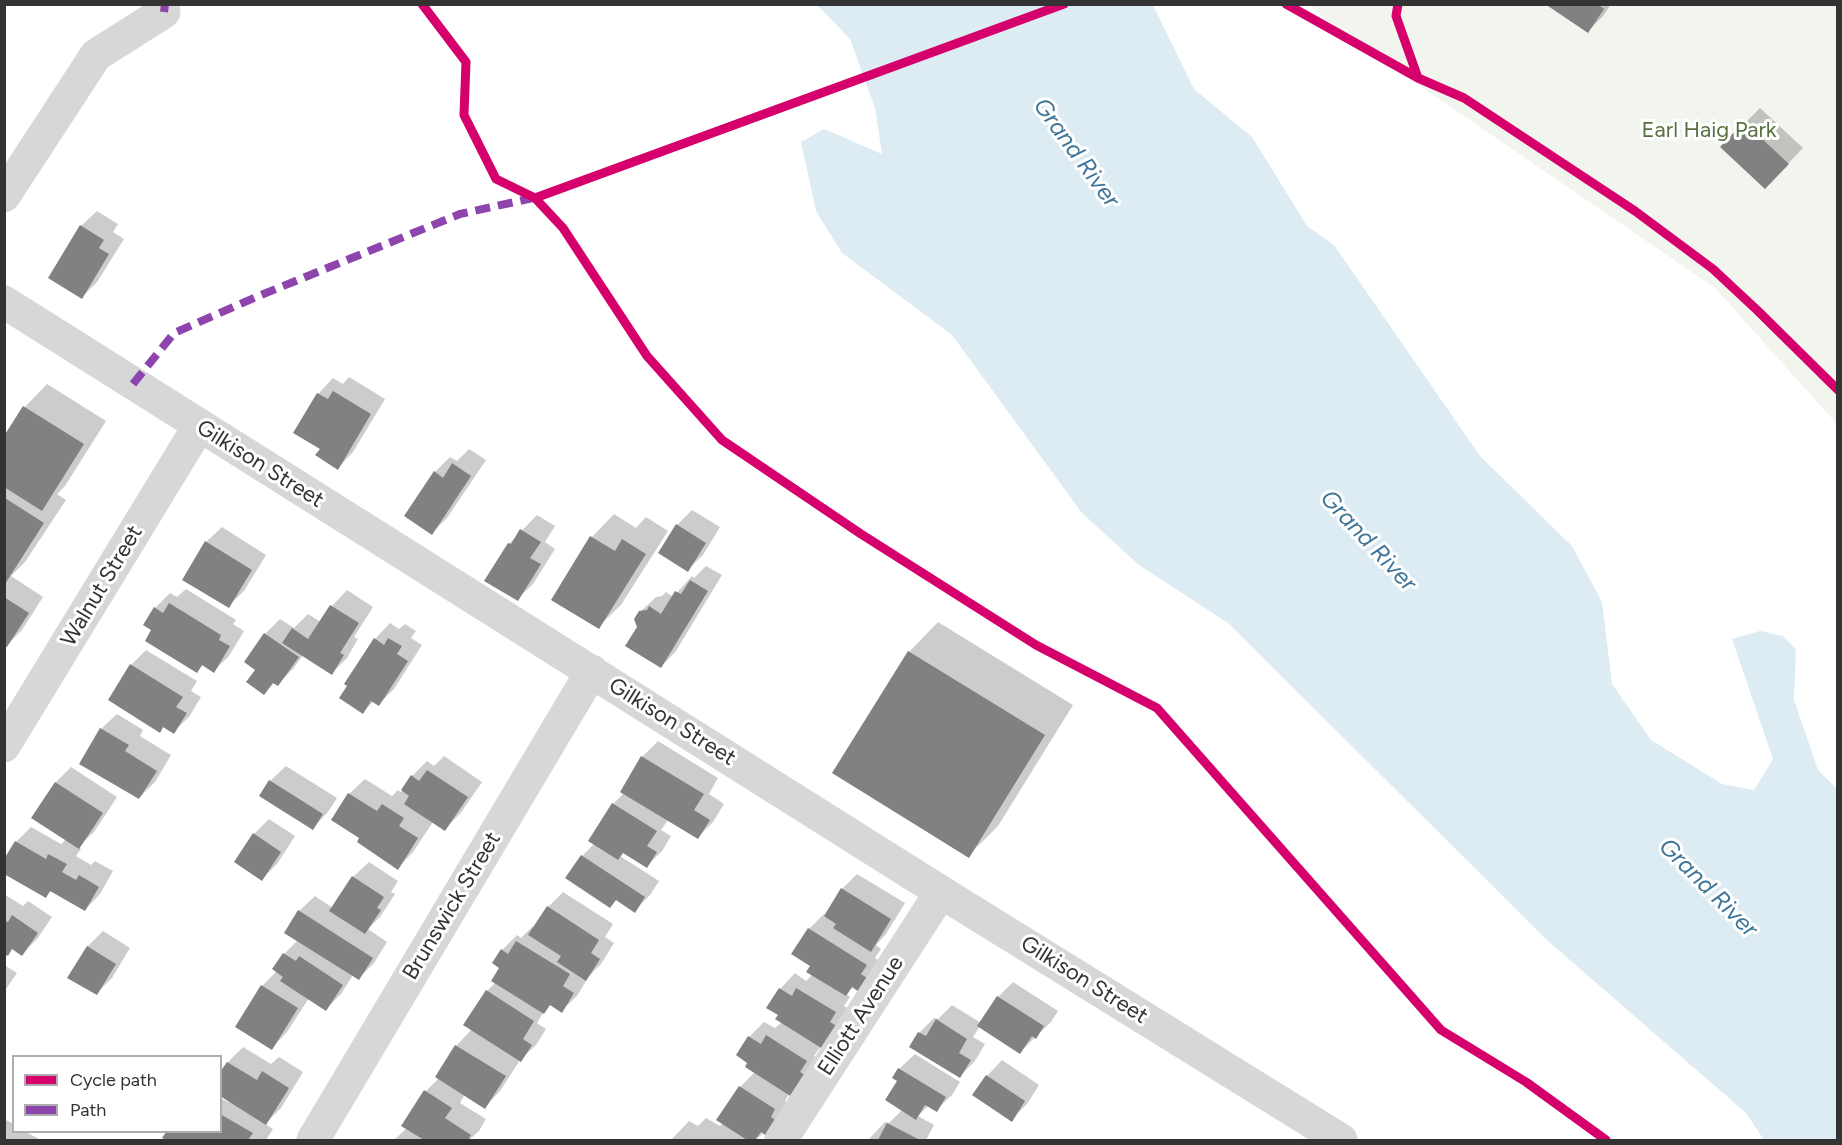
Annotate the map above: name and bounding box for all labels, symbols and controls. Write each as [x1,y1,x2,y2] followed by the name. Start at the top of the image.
[1027,93,1125,213] water label: Grand River
[1642,118,1776,144] park label: Earl Haig Park
[192,414,328,514] street label: Gilkison Street
[1314,484,1422,598] water label: Grand River
[56,521,148,651] street label: Walnut Street
[604,672,740,772] street label: Gilkison Street
[398,827,506,985] street label: Brunswick Street
[1653,833,1763,943] water label: Grand River
[1016,930,1152,1030] street label: Gilkison Street
[813,951,909,1081] street label: Elliott Avenue
[12,1055,222,1133] legend
[70,1069,157,1091] text: Cycle path
[70,1099,106,1121] text: Path

